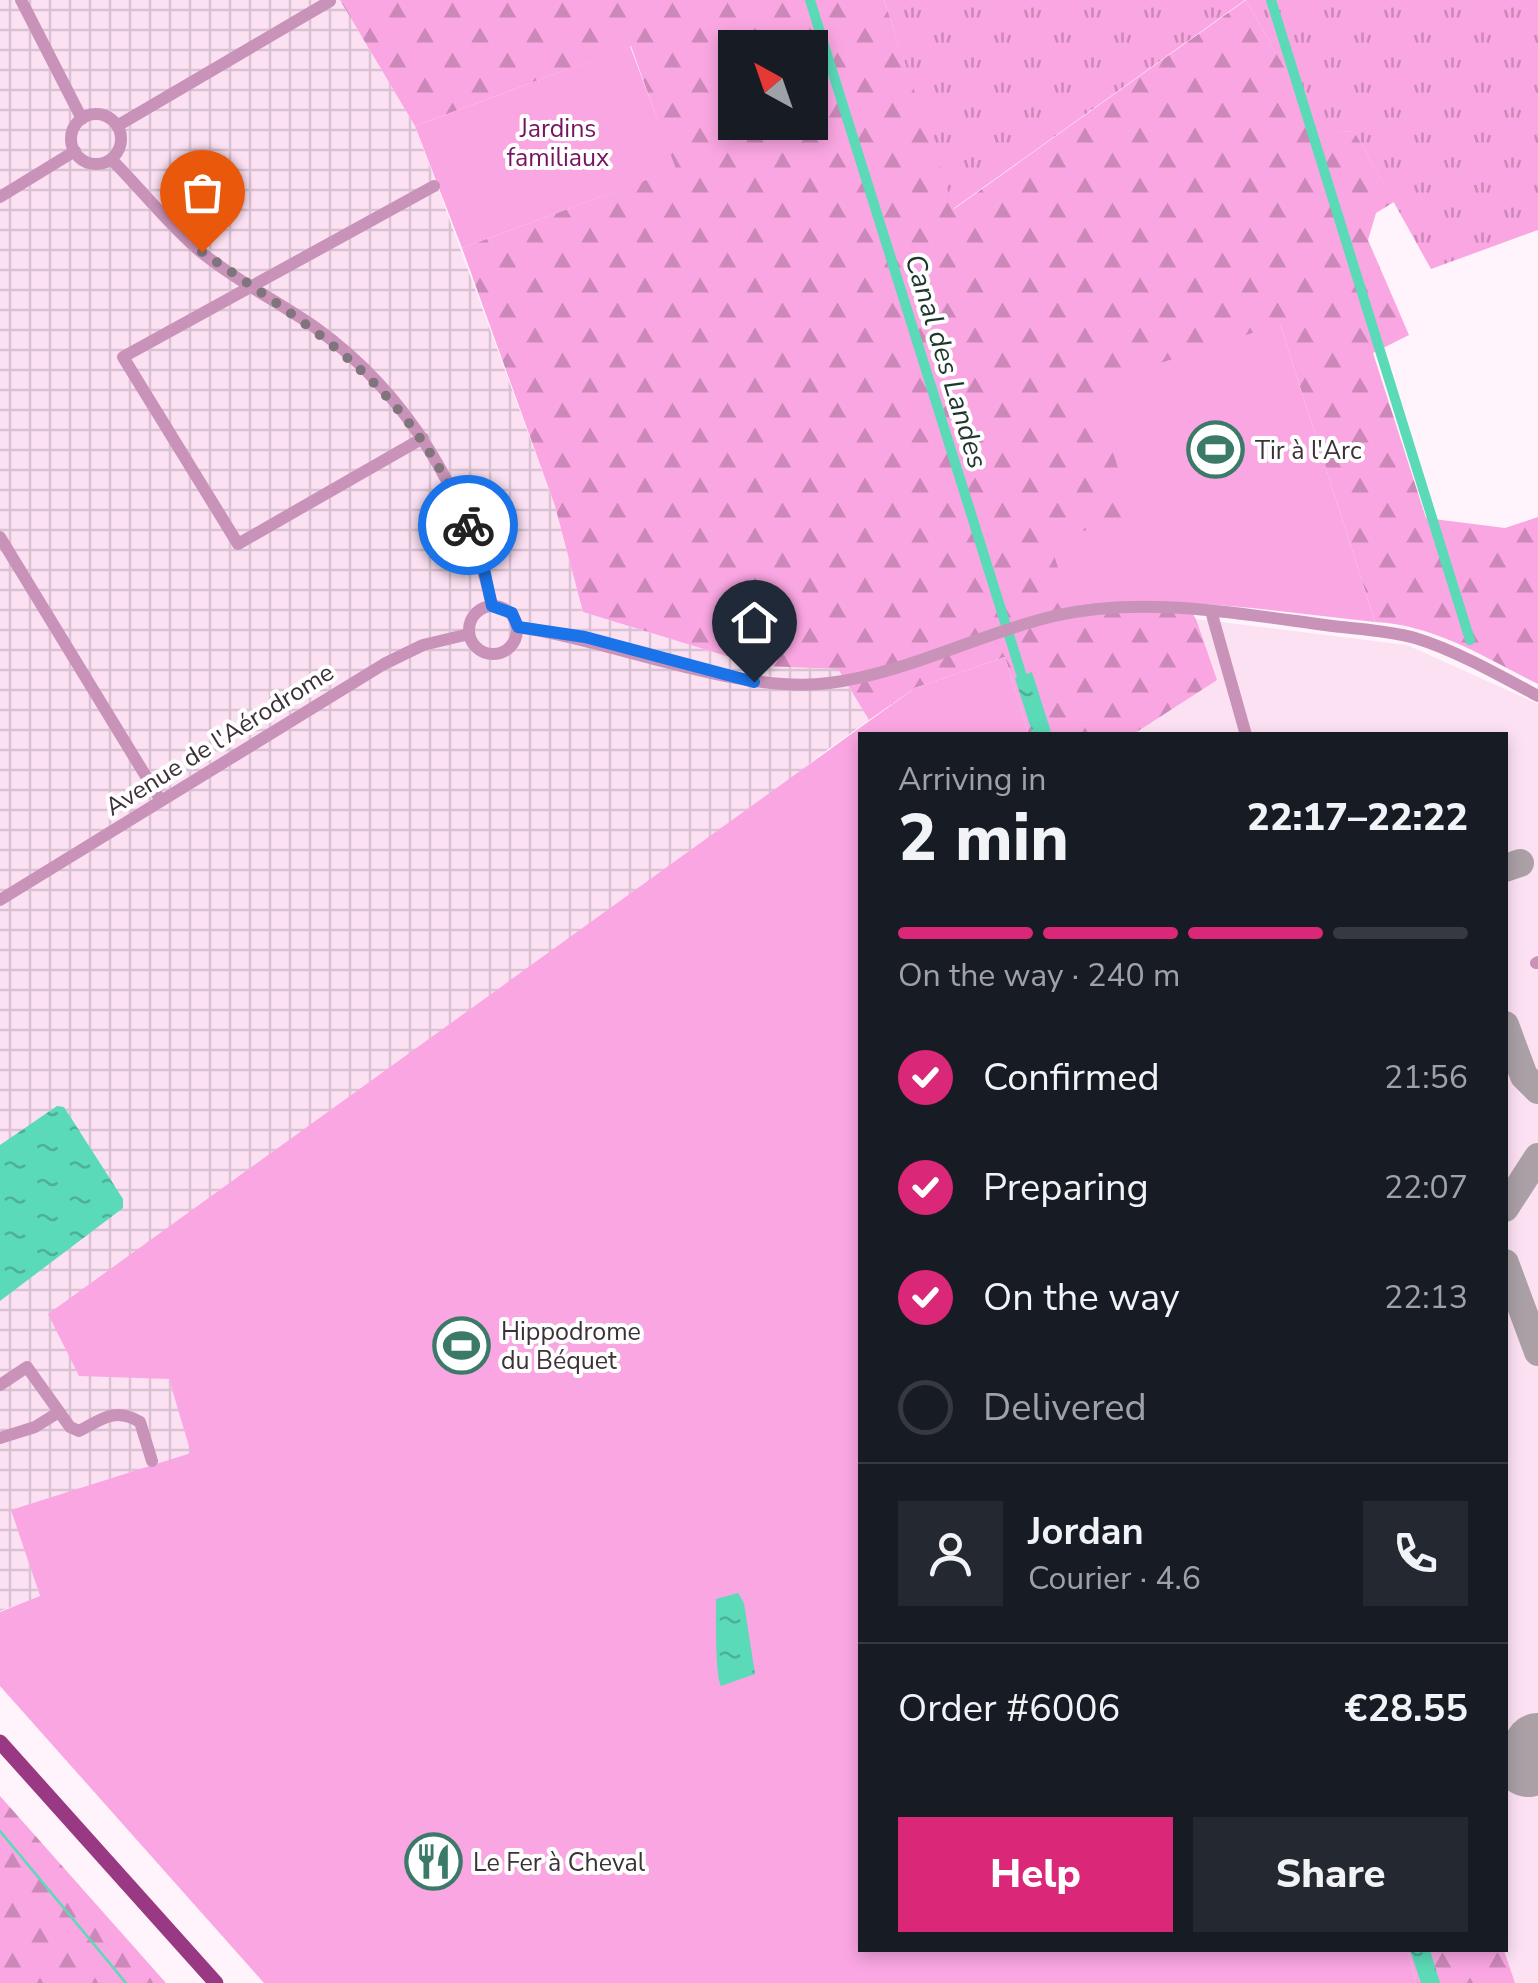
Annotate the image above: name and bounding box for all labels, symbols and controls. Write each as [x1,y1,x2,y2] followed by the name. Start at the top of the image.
[718,30,828,140] north arrow
[718,30,828,140] map controls
[507,112,609,175] park label: Jardins familiaux
[160,150,245,253] pin
[175,165,230,220] icon: bag
[895,250,997,473] water label: Canal des Landes
[1186,420,1246,480] sports icon: Tir à l'Arc
[1255,434,1362,468] place label: Tir à l'Arc
[418,475,518,575] courier
[441,498,496,553] icon: bike
[712,580,797,683] pin
[727,595,782,650] icon: home
[99,656,340,824] street label: Avenue de l'Aérodrome
[898,758,1046,801] text: Arriving in
[1247,792,1468,843] text: 22:17–22:22
[898,794,1069,883] text: 2 min
[898,954,1180,997] text: On the way · 240 m
[898,1050,953,1105] icon: check
[983,1052,1160,1103] text: Confirmed
[1384,1056,1468,1099] text: 21:56
[898,1160,953,1215] icon: check
[983,1162,1149,1213] text: Preparing
[1384,1166,1468,1209] text: 22:07
[898,1270,953,1325] icon: check
[983,1272,1179,1323] text: On the way
[1384,1276,1468,1319] text: 22:13
[432,1315,492,1375] sports icon: Hippodrome du Béquet
[501,1315,641,1378] place label: Hippodrome du Béquet
[983,1382,1147,1433] text: Delivered
[898,1501,1003,1606] button: person
[1363,1501,1468,1606] button: phone
[1028,1506,1144,1557] text: Jordan
[1028,1557,1201,1600] text: Courier · 4.6
[898,1683,1120,1734] text: Order #6006
[1345,1683,1468,1734] text: €28.55
[898,1817,1173,1932] button: Help
[1193,1817,1468,1932] button: Share
[404,1832,464,1892] restaurant icon: Le Fer à Cheval
[473,1846,646,1880] place label: Le Fer à Cheval

